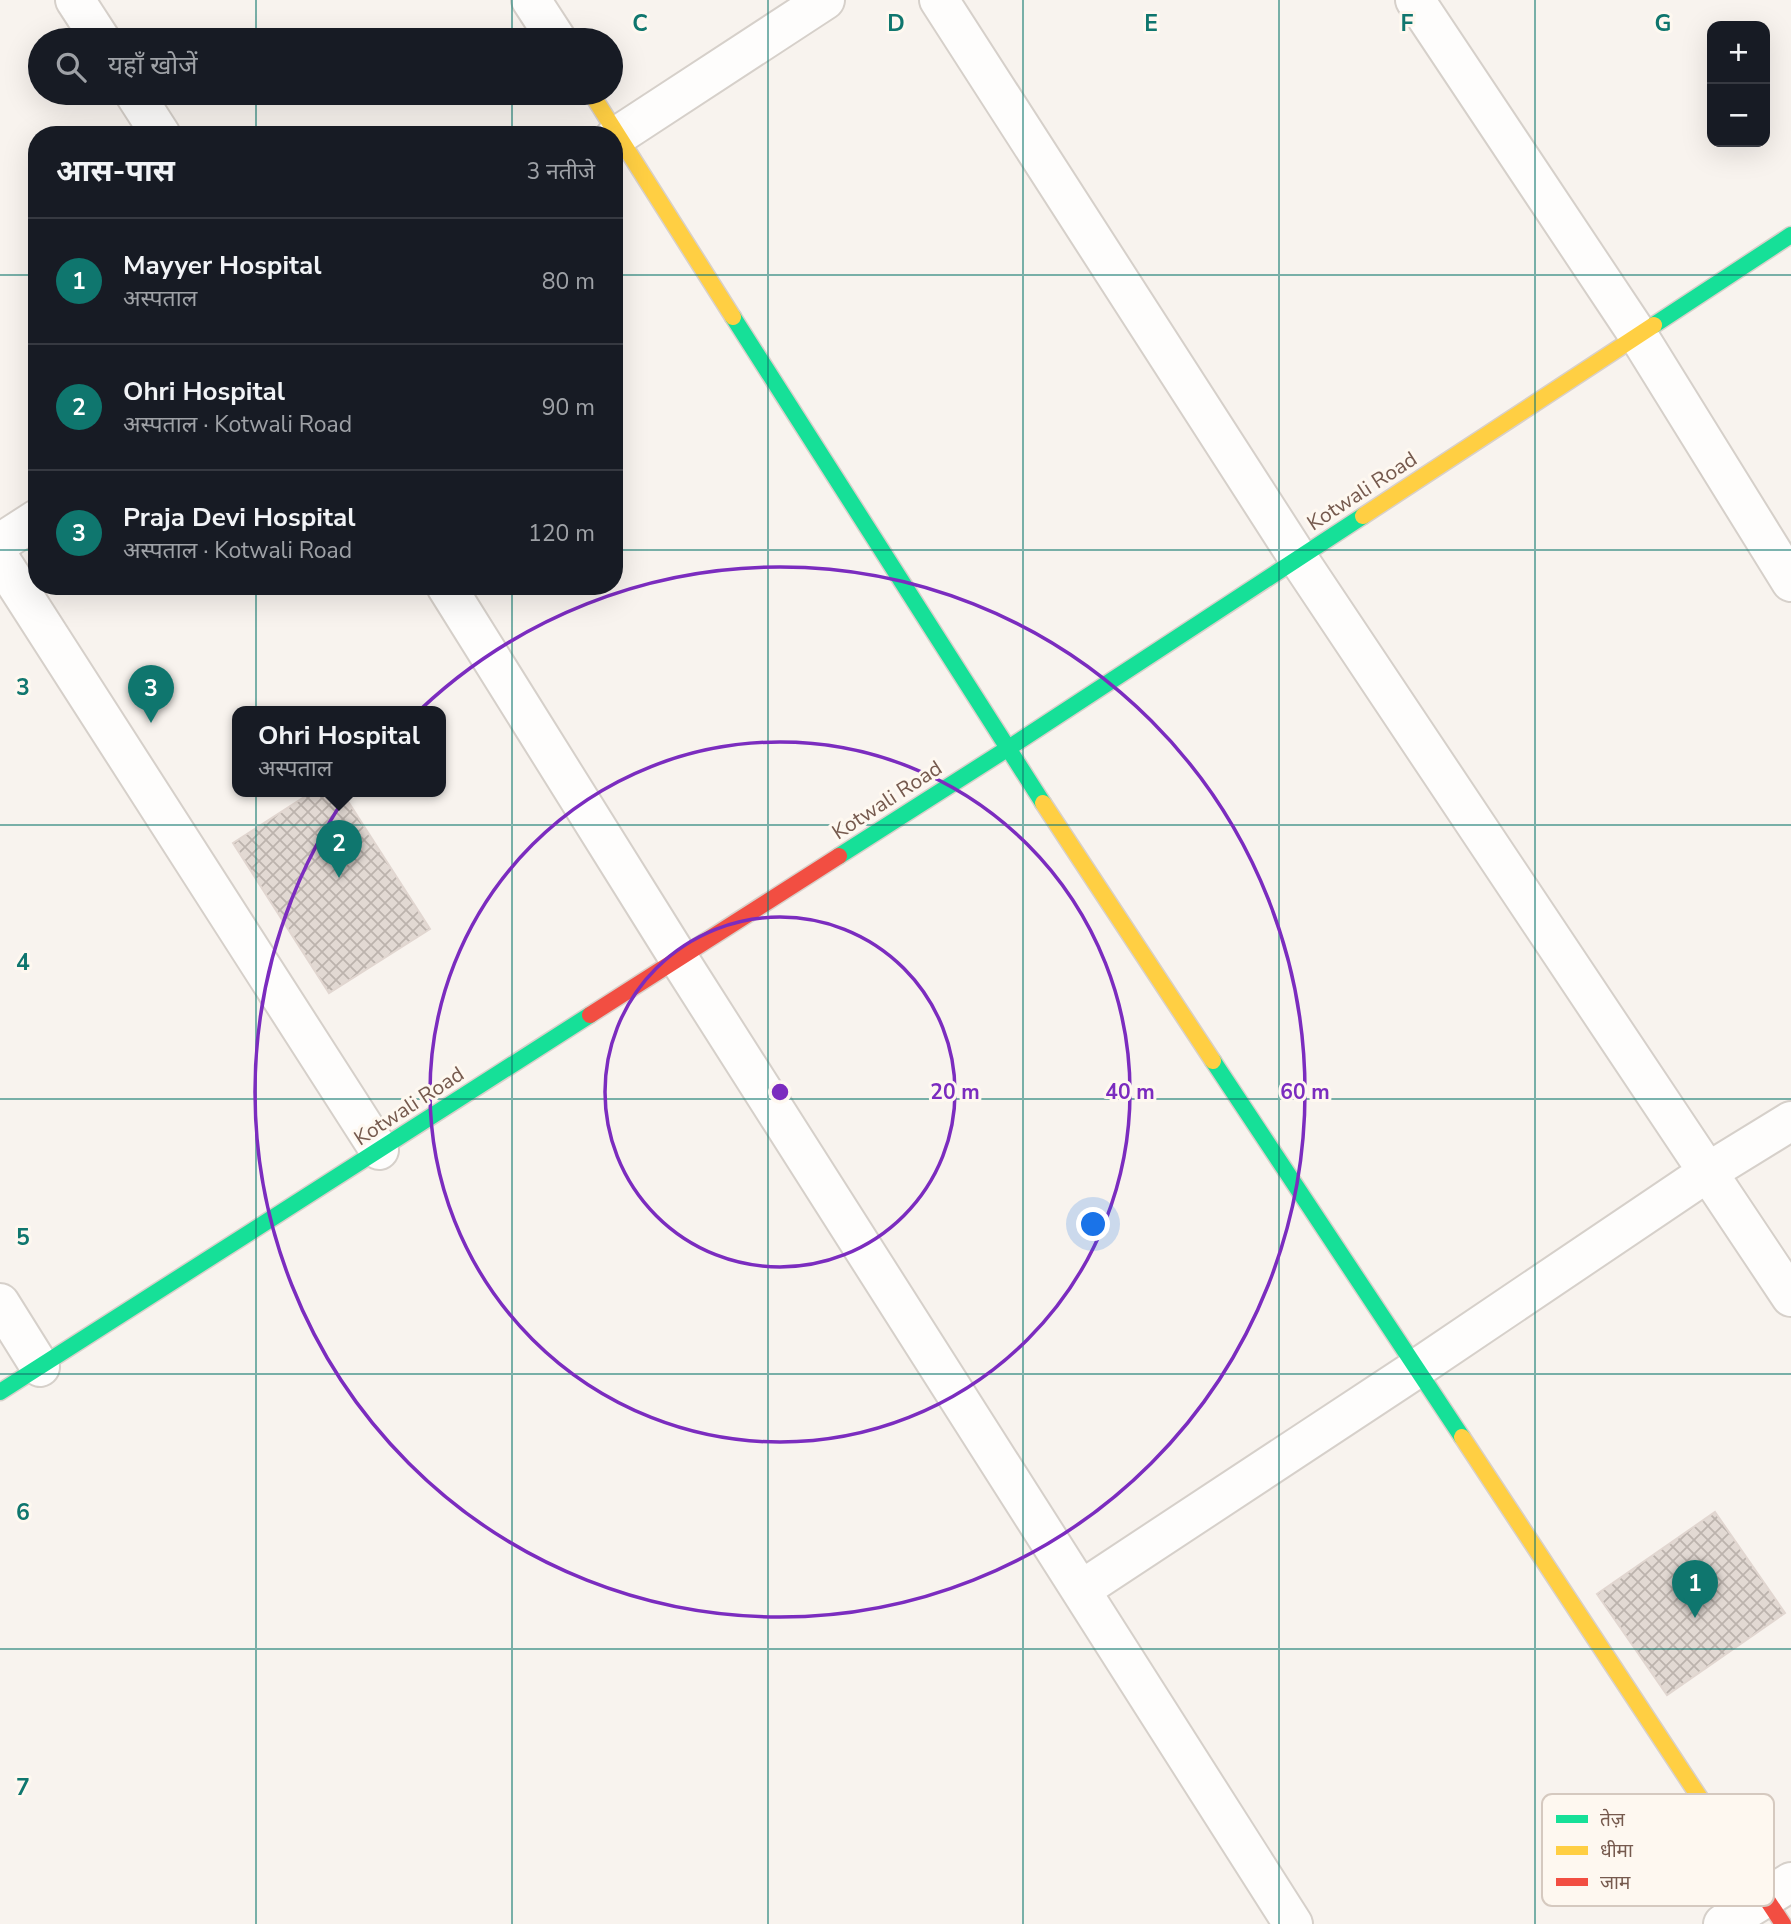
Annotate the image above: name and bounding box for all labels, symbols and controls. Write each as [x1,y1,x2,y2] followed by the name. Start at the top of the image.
[632,8,648,39] text: C
[887,8,905,39] text: D
[1144,8,1158,39] text: E
[1401,8,1414,39] text: F
[1655,8,1671,39] text: G
[1707,21,1770,147] map controls
[1707,21,1770,84] button: +
[28,28,623,105] search box
[52,48,90,86] icon: search
[108,48,198,83] text: यहाँ खोजें
[1707,84,1770,147] button: −
[56,151,175,192] text: आस-पास
[526,156,595,187] text: 3 नतीजे
[123,248,322,283] text: Mayyer Hospital
[72,266,86,297] text: 1
[542,266,595,297] text: 80 m
[123,283,197,314] text: अस्पताल
[123,374,285,409] text: Ohri Hospital
[72,392,86,423] text: 2
[542,392,595,423] text: 90 m
[123,409,352,440] text: अस्पताल · Kotwali Road
[1302,445,1422,537] street label: Kotwali Road
[123,500,356,535] text: Praja Devi Hospital
[72,518,86,549] text: 3
[528,518,595,549] text: 120 m
[123,535,352,566] text: अस्पताल · Kotwali Road
[128,665,174,723] pin: 3
[16,672,30,703] text: 3
[232,706,446,797] popup
[258,718,420,753] text: Ohri Hospital
[258,753,332,784] text: अस्पताल
[827,754,947,846] street label: Kotwali Road
[316,820,362,878] pin: 2
[16,947,30,978] text: 4
[349,1060,469,1152] street label: Kotwali Road
[930,1078,980,1106] text: 20 m
[1105,1078,1155,1106] text: 40 m
[1280,1078,1330,1106] text: 60 m
[768,1080,792,1104] centre of rings
[1076,1207,1110,1241] your location
[16,1222,30,1253] text: 5
[16,1497,30,1528] text: 6
[1672,1560,1718,1618] pin: 1
[16,1772,30,1803] text: 7
[1542,1794,1774,1906] legend
[1600,1807,1626,1833] text: तेज़
[1600,1838,1634,1864] text: धीमा
[1600,1870,1631,1896] text: जाम

